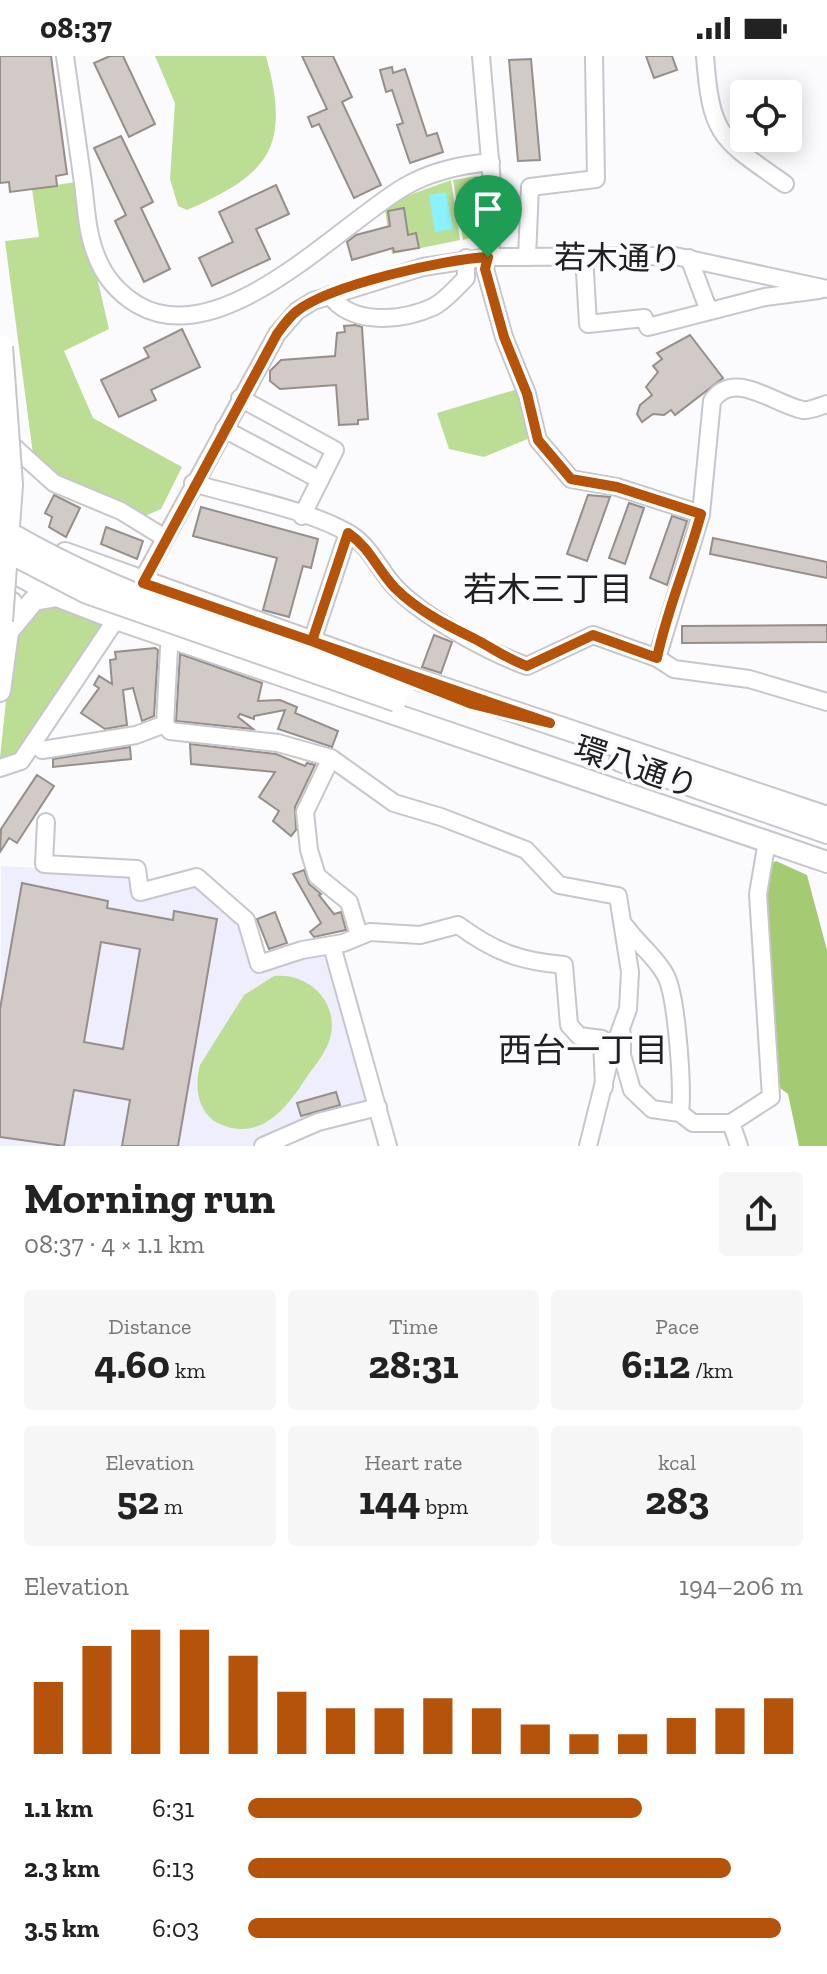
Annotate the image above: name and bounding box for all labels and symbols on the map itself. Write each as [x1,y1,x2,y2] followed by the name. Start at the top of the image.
[454,175,522,257] pin
[554,238,682,278] street label: 若木通り
[463,569,633,610] district label: 若木三丁目
[569,728,703,806] street label: 環八通り
[498,1030,668,1071] district label: 西台一丁目

